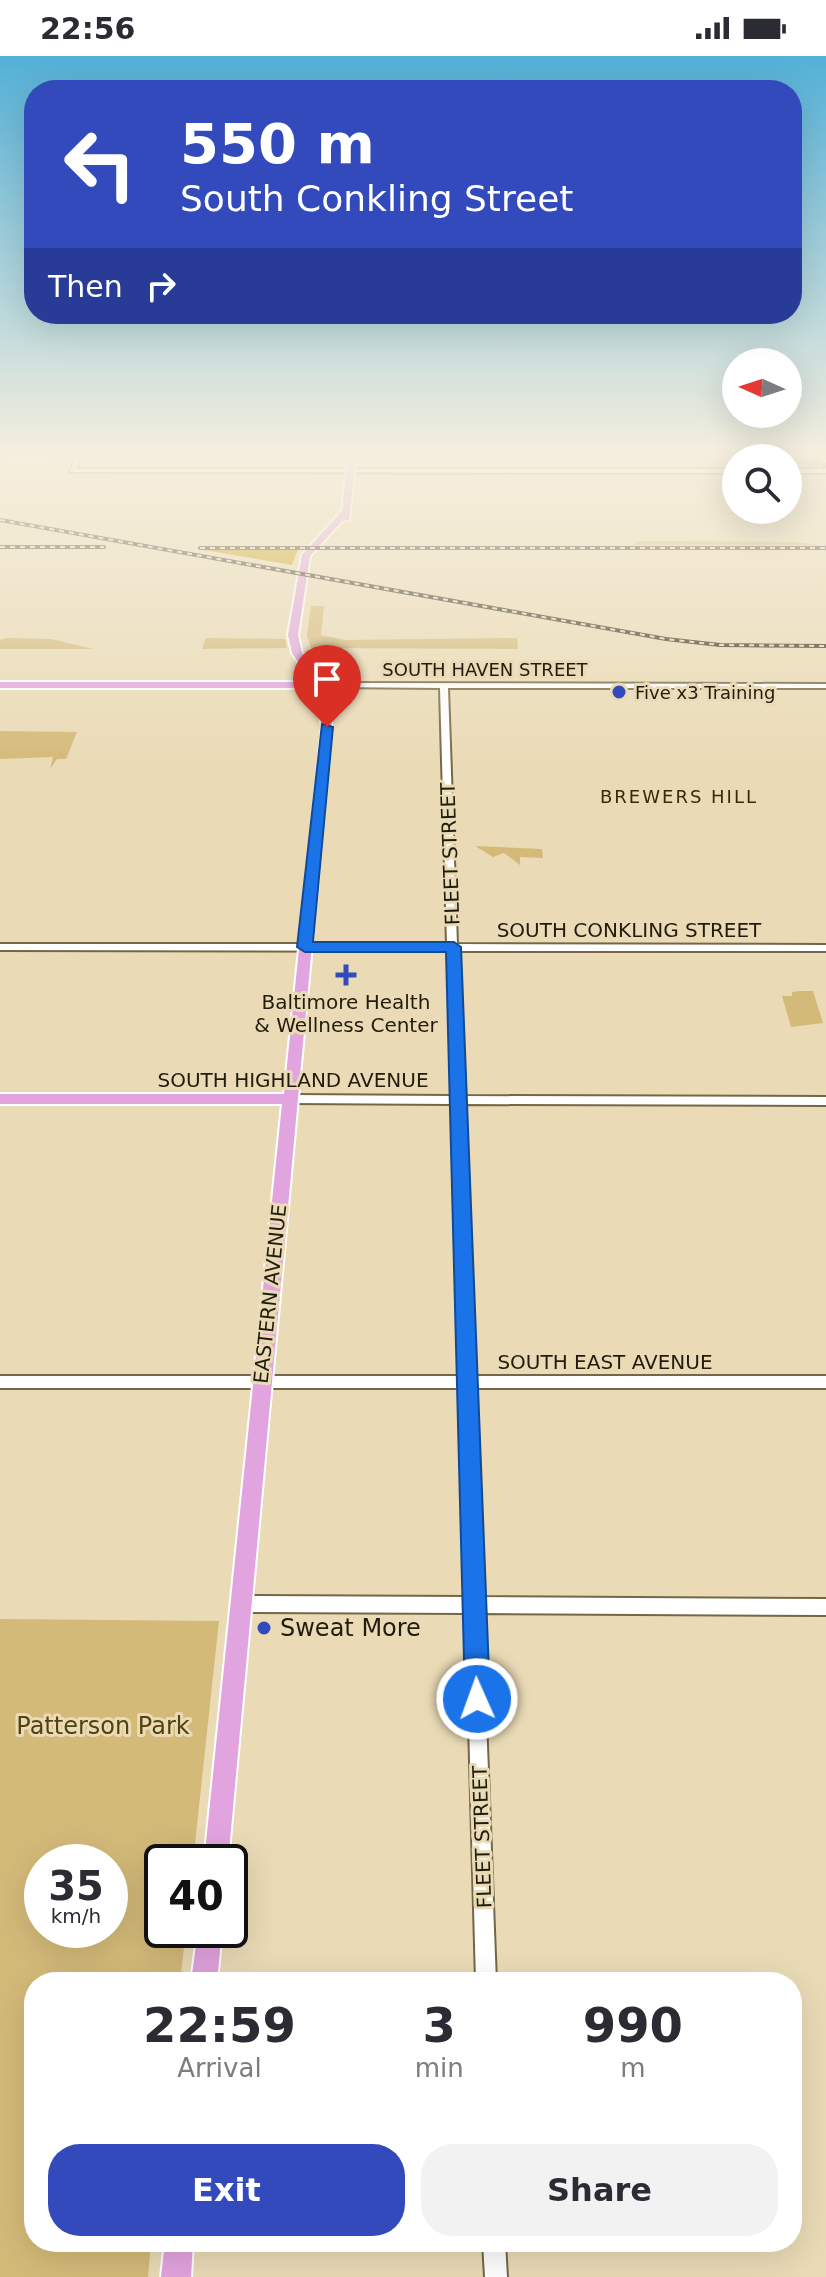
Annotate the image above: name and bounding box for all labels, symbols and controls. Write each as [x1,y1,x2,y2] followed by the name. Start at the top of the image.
[40,11,136,46] text: 22:56
[180,111,375,176] text: 550 m
[48,112,152,216] icon: left
[180,178,573,219] text: South Conkling Street
[139,264,183,308] icon: right
[48,269,123,304] text: Then
[722,348,802,428] north arrow
[722,348,802,524] map controls
[722,444,802,524] button: search
[293,645,361,727] pin
[305,657,349,701] icon: arrive
[382,659,589,680] street label: SOUTH HAVEN STREET
[635,682,775,703] place label: Five x3 Training
[610,683,628,701] marker: Five x3 Training
[435,781,464,926] street label: FLEET STREET
[600,786,758,807] district label: BREWERS HILL
[497,918,762,942] street label: SOUTH CONKLING STREET
[335,964,357,986] marker: Baltimore Health & Wellness Center
[254,990,439,1037] place label: Baltimore Health & Wellness Center
[157,1068,429,1092] street label: SOUTH HIGHLAND AVENUE
[249,1203,291,1385] street label: EASTERN AVENUE
[497,1350,713,1374] street label: SOUTH EAST AVENUE
[280,1614,421,1642] place label: Sweat More
[255,1619,273,1637] marker: Sweat More
[435,1657,519,1741] position arrow
[16,1712,190,1740] park label: Patterson Park
[467,1764,496,1909] street label: FLEET STREET
[144,1844,248,1948] speed limit sign: 40
[48,1863,104,1909] text: 35
[51,1904,101,1928] text: km/h
[143,1997,296,2053] text: 22:59
[423,1997,456,2053] text: 3
[583,1997,683,2053] text: 990
[177,2053,262,2083] text: Arrival
[415,2053,464,2083] text: min
[620,2053,646,2083] text: m
[48,2144,405,2236] button: Exit
[421,2144,778,2236] button: Share

